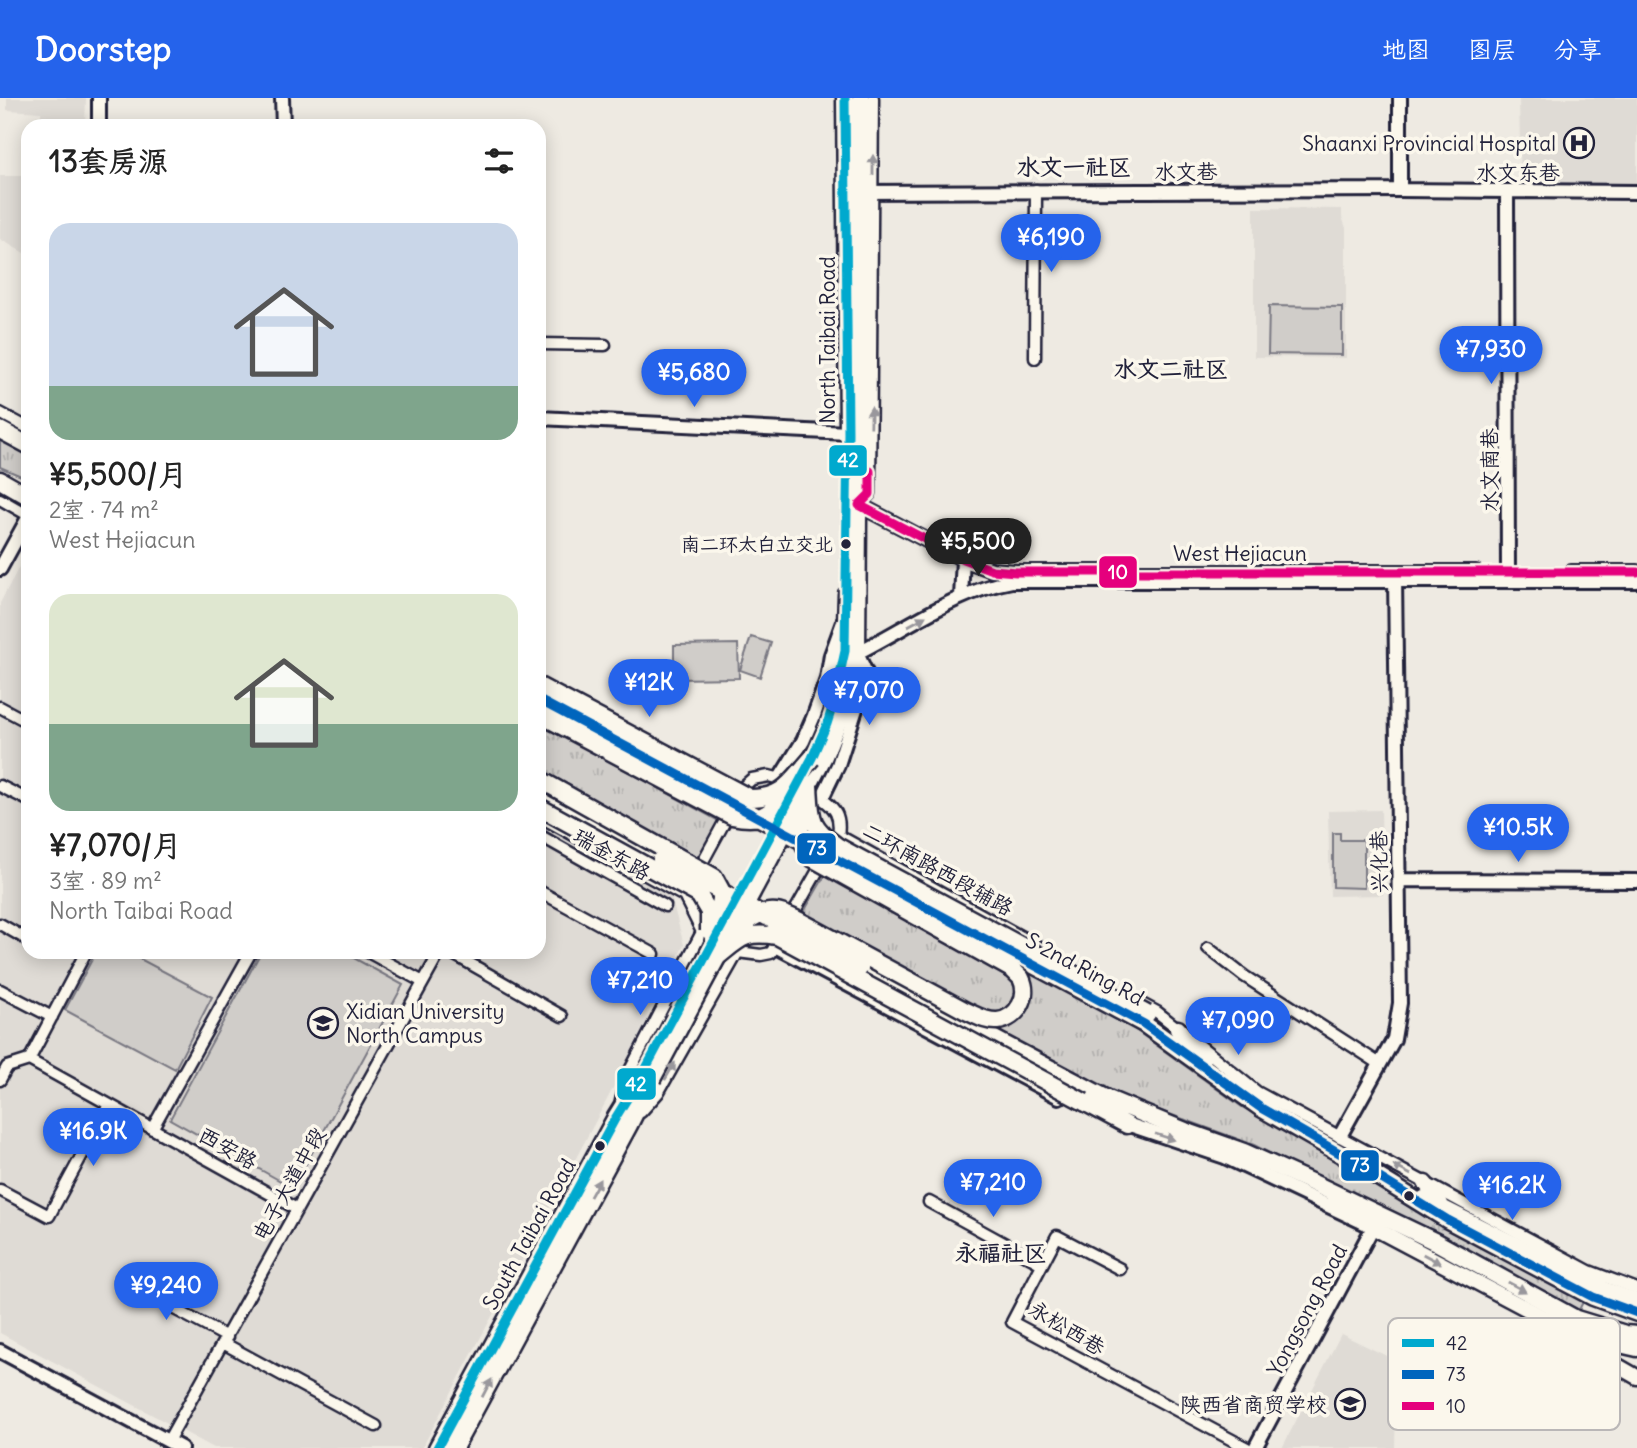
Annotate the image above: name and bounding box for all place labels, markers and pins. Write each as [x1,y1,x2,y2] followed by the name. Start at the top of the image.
[1562,126,1596,160] hospital icon: Shaanxi Provincial Hospital
[1302,130,1556,157] place label: Shaanxi Provincial Hospital
[994,214,1108,274] pin: ¥6,190
[1434,327,1548,386] pin: ¥7,930
[637,350,751,409] pin: ¥5,680
[921,518,1035,578] pin: ¥5,500
[681,532,833,556] place label: 南二环太白立交北
[839,537,853,551] marker: 南二环太白立交北
[608,660,690,719] pin: ¥12K
[812,668,926,727] pin: ¥7,070
[1461,804,1575,864] pin: ¥10.5K
[583,958,697,1017] pin: ¥7,210
[346,998,504,1049] place label: Xidian University North Campus
[1181,998,1295,1057] pin: ¥7,090
[306,1006,340,1040] school or university icon: Xidian University North Campus
[36,1108,150,1168] pin: ¥16.9K
[593,1139,607,1153] unlabelled marker
[936,1160,1050,1219] pin: ¥7,210
[1455,1162,1569,1222] pin: ¥16.2K
[1402,1189,1416,1203] unlabelled marker
[109,1262,223,1322] pin: ¥9,240
[1333,1387,1367,1421] school or university icon: 陕西省商贸学校
[1180,1391,1327,1418] place label: 陕西省商贸学校

